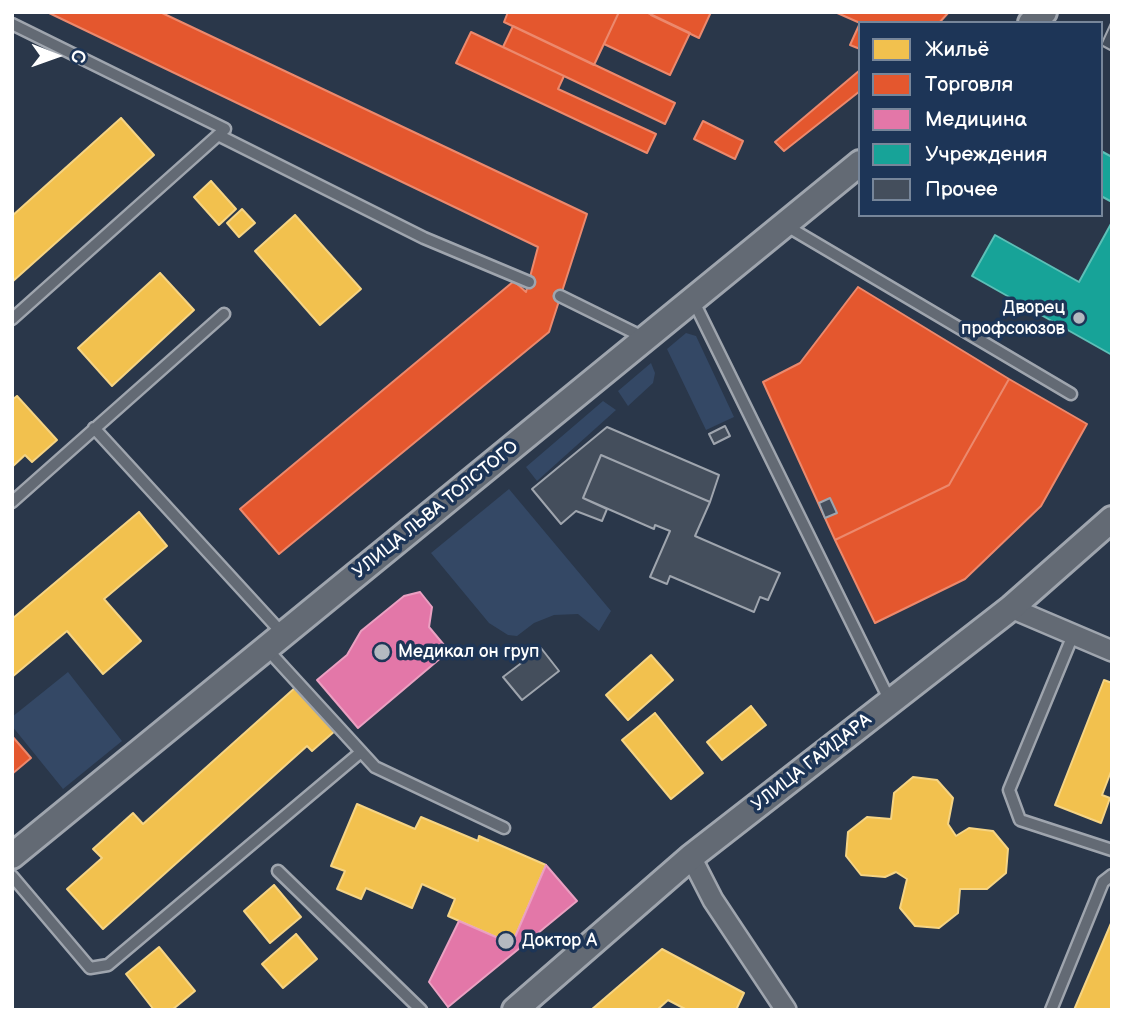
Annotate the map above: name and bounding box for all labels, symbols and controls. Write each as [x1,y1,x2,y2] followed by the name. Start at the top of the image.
[21,21,91,91] north arrow
[858,21,1103,217] legend
[925,37,989,62] text: Жильё
[66,50,89,63] text: С
[925,72,1013,97] text: Торговля
[925,107,1027,132] text: Медицина
[925,142,1047,167] text: Учреждения
[925,177,998,202] text: Прочее
[961,297,1065,340] place label: Дворец профсоюзов
[1071,310,1087,326] marker: Дворец профсоюзов
[349,437,523,583] street label: УЛИЦА ЛЬВА ТОЛСТОГО
[398,641,539,663] place label: Медикал он груп
[372,642,392,662] marker: Медикал он груп
[748,709,876,817] street label: УЛИЦА ГАЙДАРА
[522,930,597,952] place label: Доктор А
[496,931,516,951] marker: Доктор А

